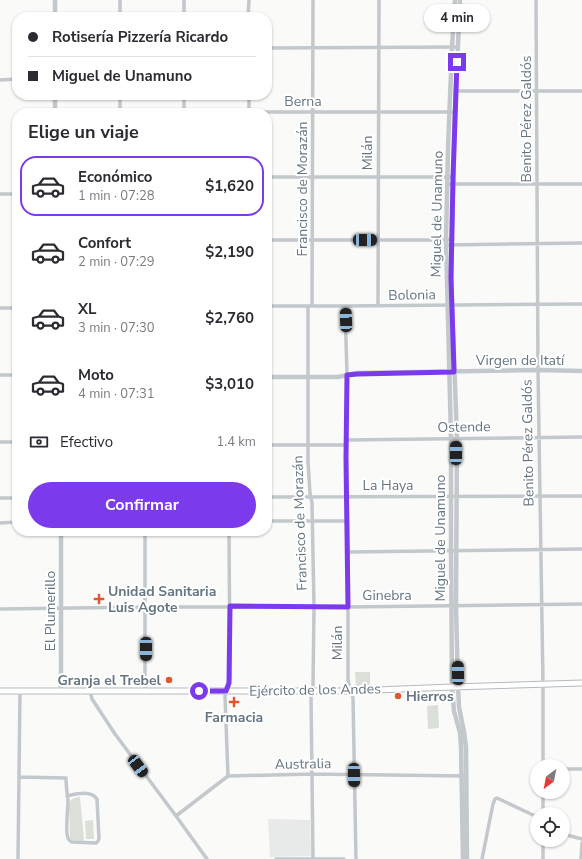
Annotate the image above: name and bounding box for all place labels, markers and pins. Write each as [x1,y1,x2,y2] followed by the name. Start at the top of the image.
[108,582,216,617] place label: Unidad Sanitaria Luis Agote
[93,593,105,605] marker: Unidad Sanitaria Luis Agote
[58,671,162,690] place label: Granja el Trebel
[164,675,174,685] marker: Granja el Trebel
[406,687,454,706] place label: Hierros
[393,691,403,701] marker: Hierros
[229,697,239,707] marker: Farmacia
[205,708,263,727] place label: Farmacia

